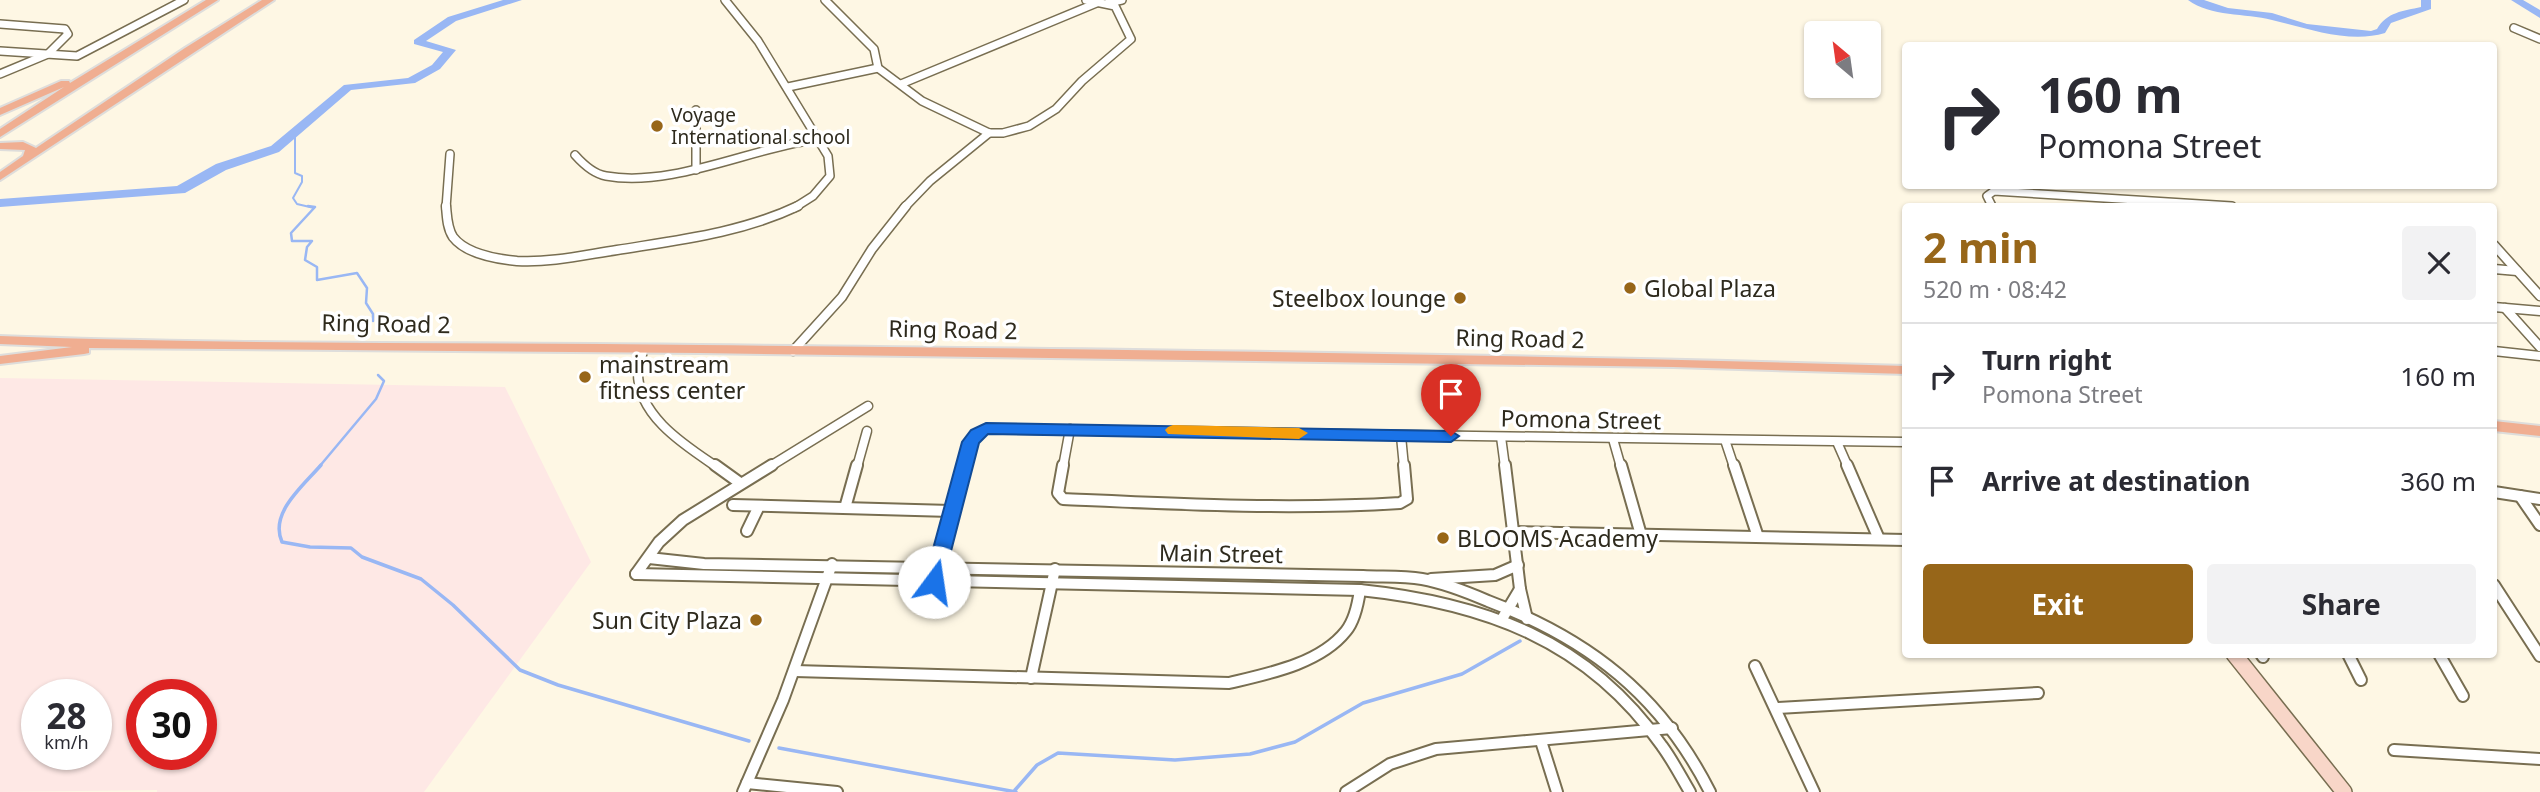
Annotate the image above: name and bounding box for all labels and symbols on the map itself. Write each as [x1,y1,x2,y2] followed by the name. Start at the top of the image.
[1804,21,1881,98] north arrow
[671,102,850,150] place label: Voyage International school
[649,118,665,134] marker: Voyage International school
[1644,272,1776,304] place label: Global Plaza
[1622,280,1638,296] marker: Global Plaza
[1272,282,1446,314] place label: Steelbox lounge
[1452,290,1468,306] marker: Steelbox lounge
[321,306,451,340] street label: Ring Road 2
[888,312,1018,346] street label: Ring Road 2
[1455,321,1585,355] street label: Ring Road 2
[599,348,746,406] place label: mainstream fitness center
[1421,364,1481,436] pin
[577,369,593,385] marker: mainstream fitness center
[1500,402,1662,436] street label: Pomona Street
[1457,522,1658,554] place label: BLOOMS Academy
[1435,530,1451,546] marker: BLOOMS Academy
[1159,536,1283,570] street label: Main Street
[897,545,971,619] position arrow
[592,604,742,636] place label: Sun City Plaza
[748,612,764,628] marker: Sun City Plaza
[126,679,217,770] speed limit sign: 30

